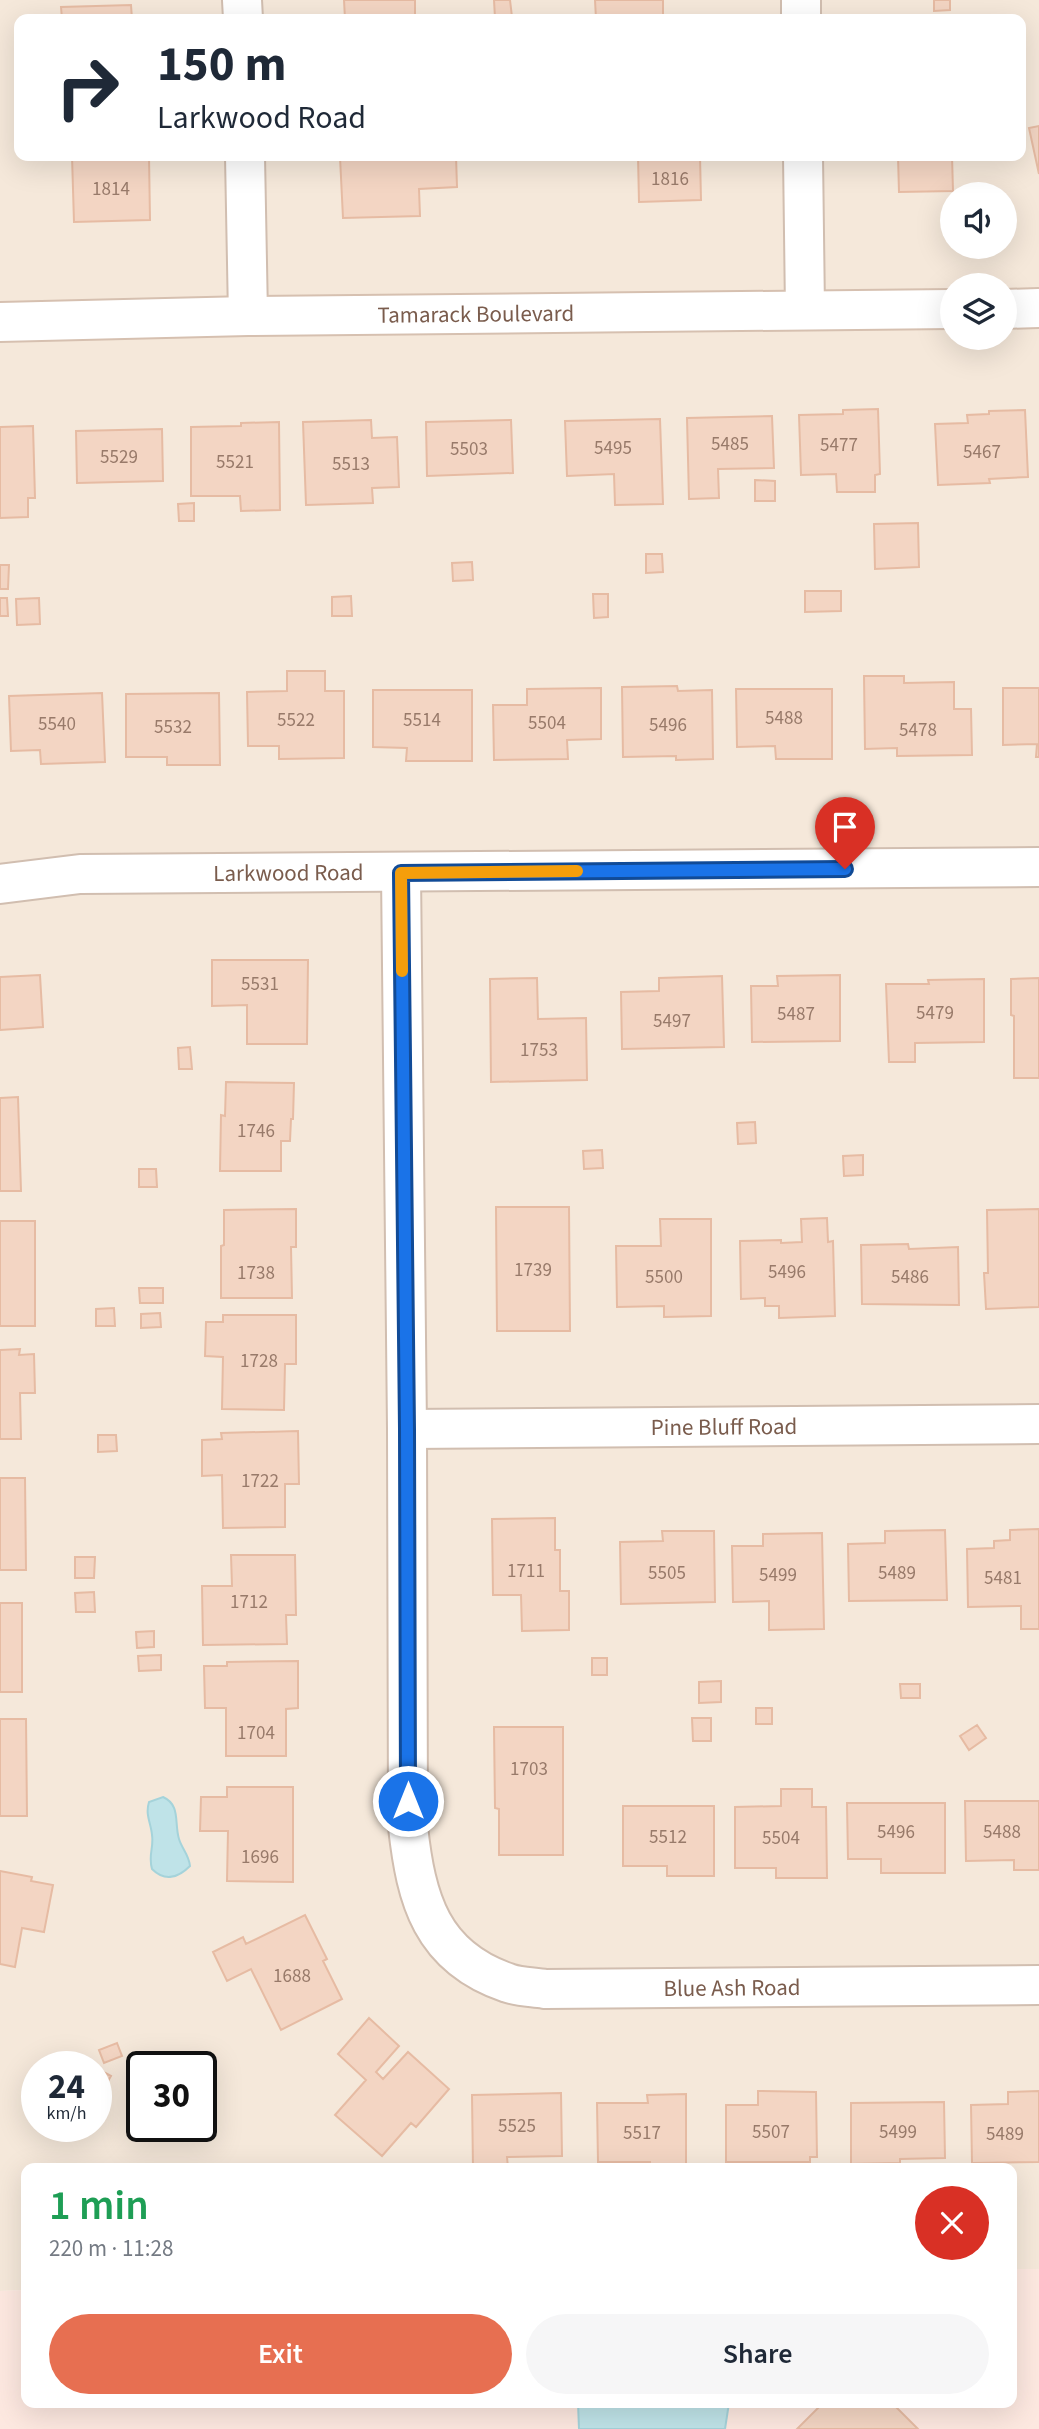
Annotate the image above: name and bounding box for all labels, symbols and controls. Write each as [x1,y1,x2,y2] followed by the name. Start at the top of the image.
[157,30,286,100] text: 150 m
[42,42,133,133] icon: right
[157,95,366,141] text: Larkwood Road
[651,166,689,193] house number: 1816
[92,176,130,203] house number: 1814
[940,182,1017,350] map controls
[940,182,1017,259] button: sound
[940,273,1017,350] button: layers
[377,297,574,332] street label: Tamarack Boulevard
[711,431,749,458] house number: 5485
[820,432,858,459] house number: 5477
[594,435,632,462] house number: 5495
[450,436,488,463] house number: 5503
[963,439,1001,466] house number: 5467
[100,444,138,471] house number: 5529
[216,449,254,476] house number: 5521
[332,451,370,478] house number: 5513
[765,705,803,732] house number: 5488
[277,707,315,734] house number: 5522
[403,707,441,734] house number: 5514
[528,710,566,737] house number: 5504
[38,711,76,738] house number: 5540
[649,712,687,739] house number: 5496
[154,714,192,741] house number: 5532
[899,717,937,744] house number: 5478
[815,797,875,869] pin
[826,808,864,846] icon: arrive
[213,856,364,890] street label: Larkwood Road
[241,971,279,998] house number: 5531
[916,1000,954,1027] house number: 5479
[777,1001,815,1028] house number: 5487
[653,1008,691,1035] house number: 5497
[520,1037,558,1064] house number: 1753
[237,1118,275,1145] house number: 1746
[514,1257,552,1284] house number: 1739
[768,1259,806,1286] house number: 5496
[237,1260,275,1287] house number: 1738
[645,1264,683,1291] house number: 5500
[891,1264,929,1291] house number: 5486
[240,1348,278,1375] house number: 1728
[651,1410,797,1444] street label: Pine Bluff Road
[241,1468,279,1495] house number: 1722
[507,1558,545,1585] house number: 1711
[648,1560,686,1587] house number: 5505
[878,1560,916,1587] house number: 5489
[759,1562,797,1589] house number: 5499
[984,1565,1022,1592] house number: 5481
[230,1589,268,1616] house number: 1712
[237,1720,275,1747] house number: 1704
[510,1756,548,1783] house number: 1703
[371,1764,445,1838] position arrow
[877,1819,915,1846] house number: 5496
[983,1819,1021,1846] house number: 5488
[649,1824,687,1851] house number: 5512
[762,1825,800,1852] house number: 5504
[241,1844,279,1871] house number: 1696
[273,1963,311,1990] house number: 1688
[663,1971,801,2005] street label: Blue Ash Road
[126,2051,217,2142] speed limit sign: 30
[48,2062,85,2112] text: 24
[47,2101,86,2126] text: km/h
[498,2113,536,2140] house number: 5525
[752,2119,790,2146] house number: 5507
[879,2119,917,2146] house number: 5499
[623,2120,661,2147] house number: 5517
[986,2121,1024,2148] house number: 5489
[49,2176,149,2236] text: 1 min
[915,2186,989,2260] button: close
[49,2232,173,2265] text: 220 m · 11:28
[49,2314,512,2394] button: Exit
[526,2314,989,2394] button: Share

